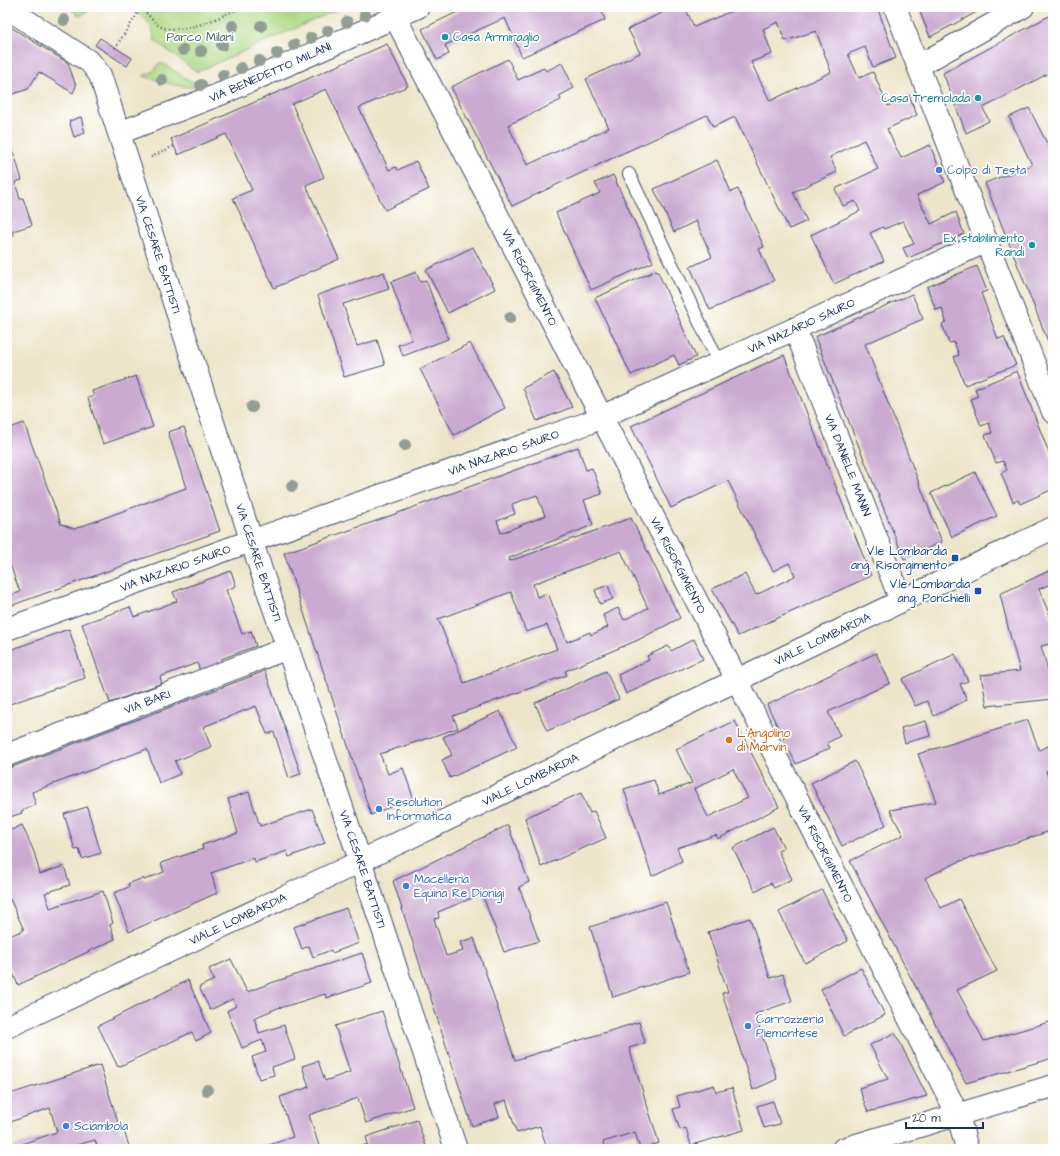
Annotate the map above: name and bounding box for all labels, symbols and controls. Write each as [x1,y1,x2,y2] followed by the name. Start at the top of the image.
[166,29,234,46] park label: Parco Milani
[453,29,540,47] place label: Casa Armiraglio
[440,32,450,42] marker: Casa Armiraglio
[207,38,334,107] street label: VIA BENEDETTO MILANI
[882,90,970,107] place label: Casa Tremolada
[973,93,983,103] marker: Casa Tremolada
[947,162,1026,179] place label: Colpo di Testa
[934,165,944,175] marker: Colpo di Testa
[131,193,185,316] street label: VIA CESARE BATTISTI
[497,226,561,329] street label: VIA RISORGIMENTO
[944,230,1024,261] place label: Ex stabilimento Randi
[1027,240,1037,250] marker: Ex stabilimento Randi
[745,294,858,358] street label: VIA NAZARIO SAURO
[820,412,875,519] street label: VIA DANIELE MANIN
[446,426,561,480] street label: VIA NAZARIO SAURO
[231,501,286,624] street label: VIA CESARE BATTISTI
[646,514,710,617] street label: VIA RISORGIMENTO
[118,541,233,596] street label: VIA NAZARIO SAURO
[851,543,947,575] place label: V.le Lombardia ang. Risorgimento
[950,553,960,563] marker: V.le Lombardia ang. Risorgimento
[890,576,970,608] place label: V.le Lombardia ang. Ponchielli
[973,586,983,596] marker: V.le Lombardia ang. Ponchielli
[771,609,874,670] street label: VIALE LOMBARDIA
[122,685,173,719] street label: VIA BARI
[737,725,791,756] place label: L'Angolino di Marvin
[724,735,734,745] marker: L'Angolino di Marvin
[479,749,582,810] street label: VIALE LOMBARDIA
[387,794,451,825] place label: Resolution Informatica
[793,803,857,906] street label: VIA RISORGIMENTO
[374,804,384,814] marker: Resolution Informatica
[335,808,390,931] street label: VIA CESARE BATTISTI
[414,871,504,903] place label: Macelleria Equina Re Dionigi
[401,881,411,891] marker: Macelleria Equina Re Dionigi
[187,889,290,949] street label: VIALE LOMBARDIA
[756,1011,824,1042] place label: Carrozzeria Piemontese
[743,1021,753,1031] marker: Carrozzeria Piemontese
[906,1104,983,1130] scale bar
[912,1110,941,1127] text: 20 m
[74,1118,128,1135] place label: Sciambola
[61,1121,71,1131] marker: Sciambola

